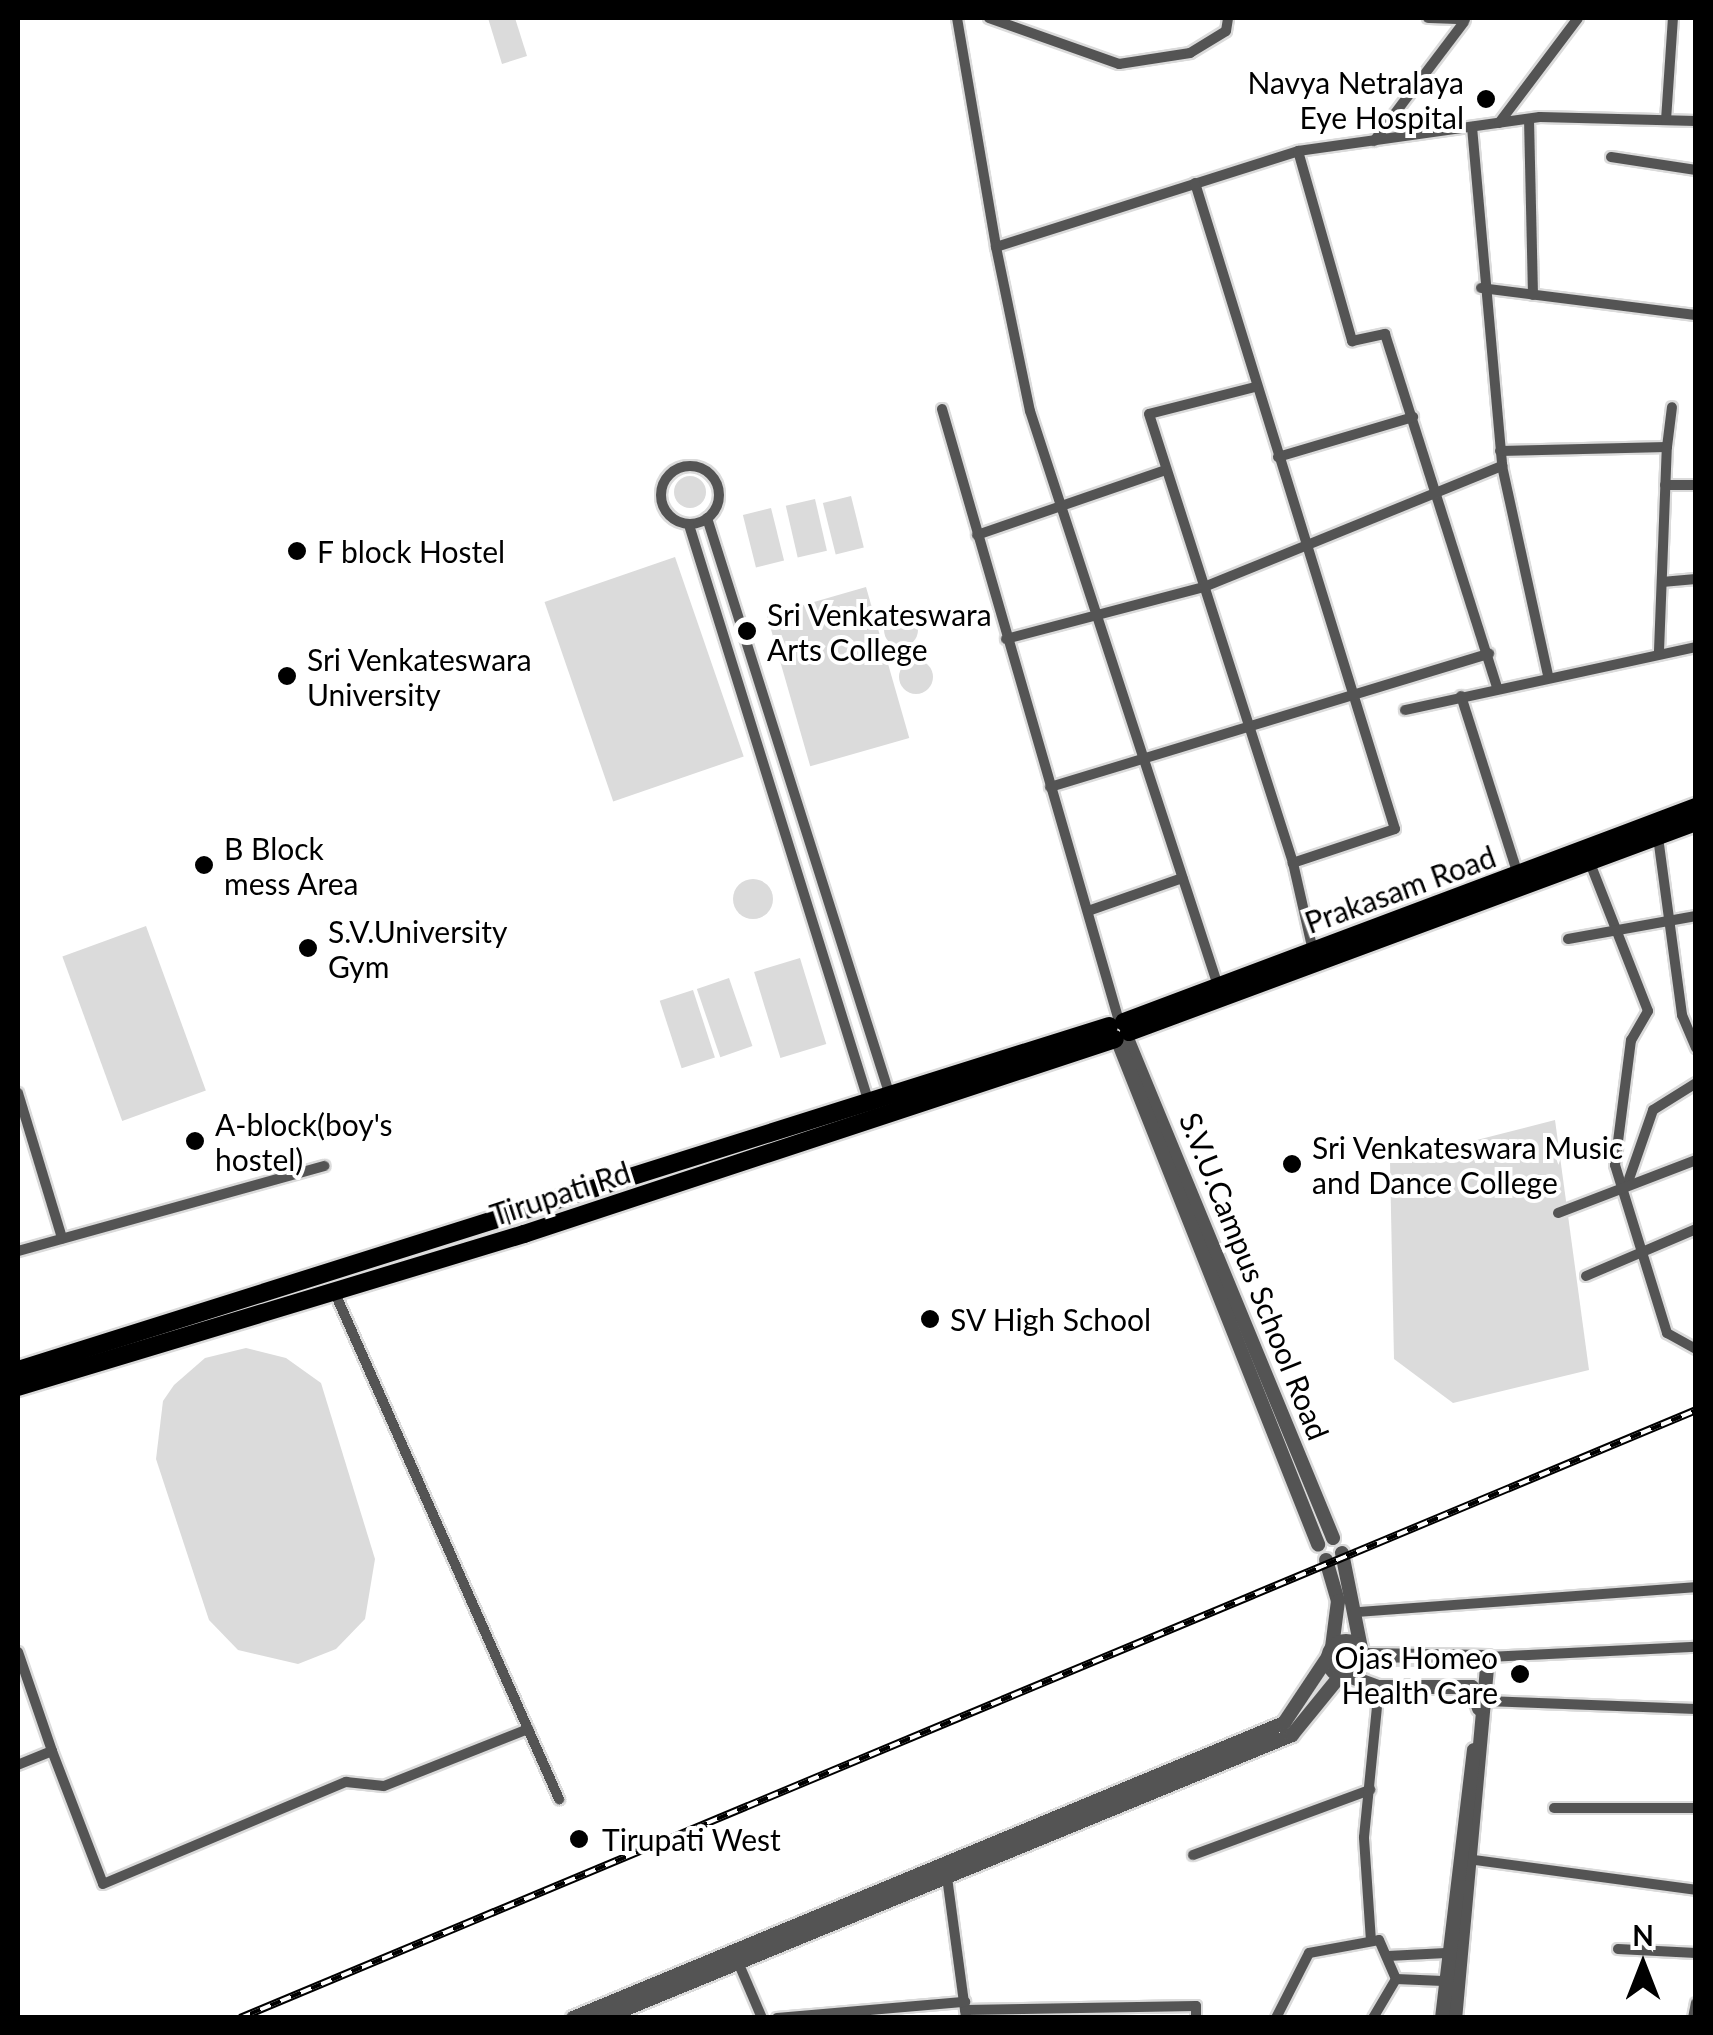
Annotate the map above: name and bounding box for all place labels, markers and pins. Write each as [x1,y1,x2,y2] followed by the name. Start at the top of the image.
[1247,64,1464,134] place label: Navya Netralaya Eye Hospital
[1473,86,1499,112] marker: Navya Netralaya Eye Hospital
[317,533,506,569] place label: F block Hostel
[286,540,308,562] marker: F block Hostel
[767,596,993,666] place label: Sri Venkateswara Arts College
[736,620,758,642] marker: Sri Venkateswara Arts College
[307,641,533,712] place label: Sri Venkateswara University
[276,665,298,687] marker: Sri Venkateswara University
[224,830,359,900] place label: B Block mess Area
[193,854,215,876] marker: B Block mess Area
[328,913,507,984] place label: S.V.University Gym
[297,937,319,959] marker: S.V.University Gym
[215,1106,393,1176] place label: A-block(boy's hostel)
[1312,1129,1624,1200] place label: Sri Venkateswara Music and Dance College
[184,1130,206,1152] marker: A-block(boy's hostel)
[1281,1153,1303,1175] marker: Sri Venkateswara Music and Dance College
[950,1301,1152,1337] place label: SV High School
[919,1308,941,1330] marker: SV High School
[1335,1639,1498,1710] place label: Ojas Homeo Health Care
[1507,1661,1533,1687] marker: Ojas Homeo Health Care
[602,1821,781,1857] place label: Tirupati West
[566,1826,592,1852] marker: Tirupati West

